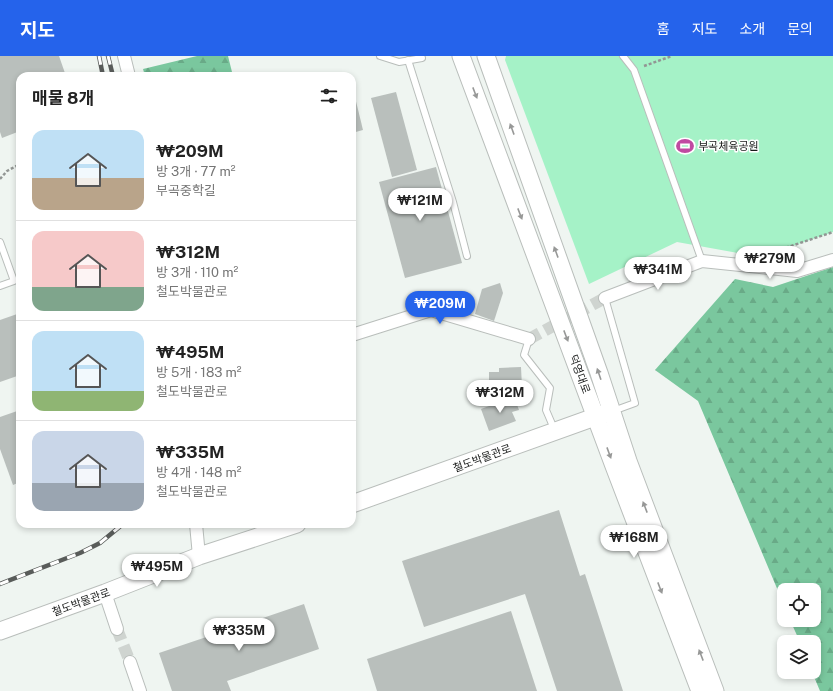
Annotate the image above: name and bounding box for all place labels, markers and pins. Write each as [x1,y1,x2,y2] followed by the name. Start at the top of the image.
[675,136,695,156] sports icon: 부곡체육공원
[698,140,759,152] place label: 부곡체육공원
[392,188,448,222] pin: ₩121M
[742,246,798,280] pin: ₩279M
[630,257,686,291] pin: ₩341M
[412,291,468,325] pin: ₩209M
[472,380,528,414] pin: ₩312M
[606,525,662,559] pin: ₩168M
[129,554,185,588] pin: ₩495M
[211,618,267,652] pin: ₩335M

